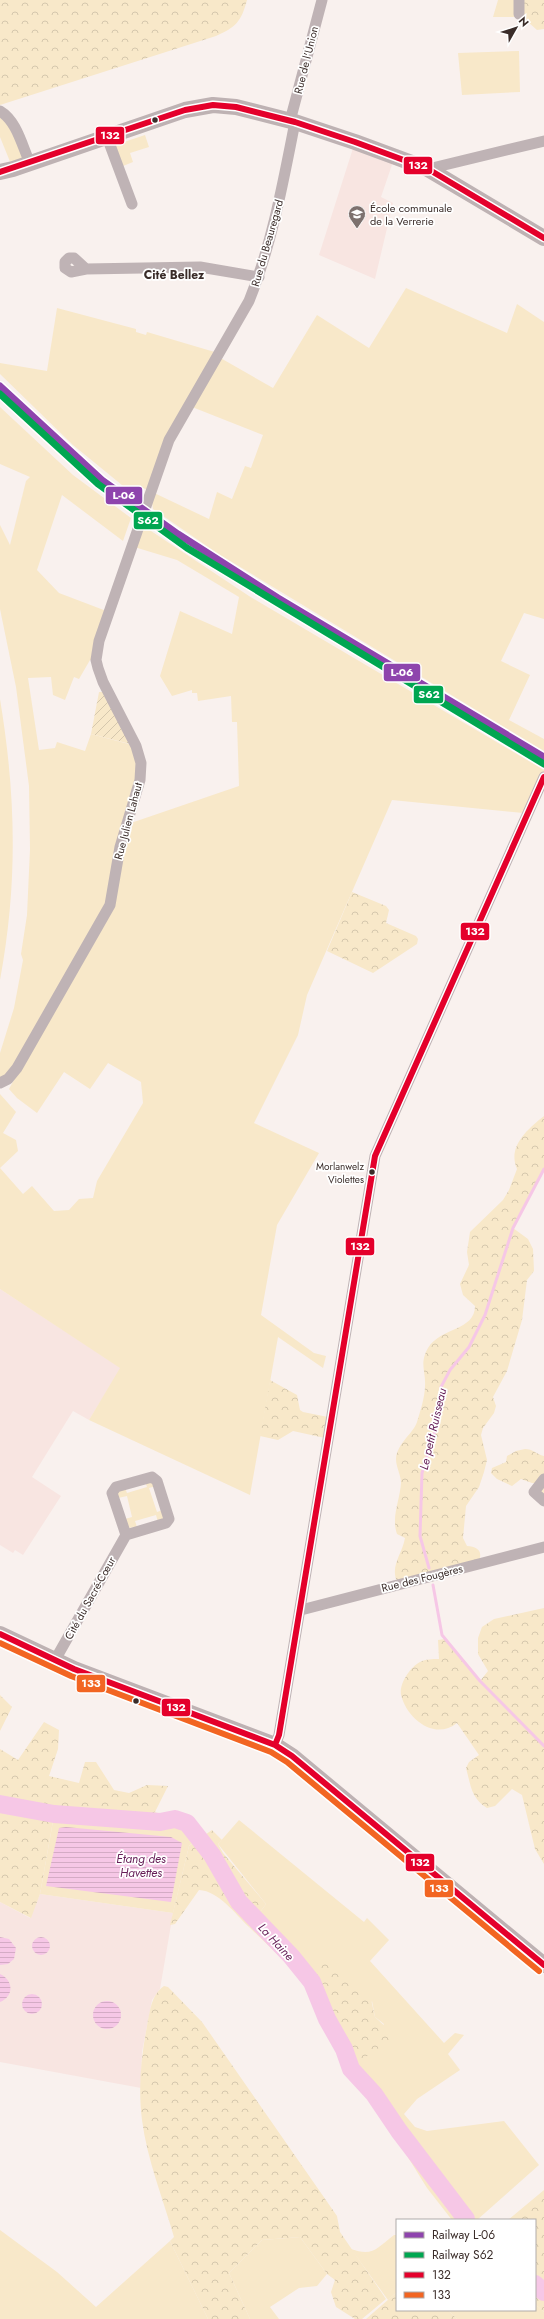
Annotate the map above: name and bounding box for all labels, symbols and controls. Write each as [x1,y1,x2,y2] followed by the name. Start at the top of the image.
[496,8,536,48] north arrow
[515,13,533,30] text: N
[290,25,322,95] street label: Rue de l'Union
[150,115,160,125] unlabelled marker
[95,126,125,145] line badge: 132
[100,127,120,143] text: 132
[403,156,433,175] line badge: 132
[408,157,428,173] text: 132
[247,198,287,288] street label: Rue du Beauregard
[370,200,453,229] place label: École communale de la Verrerie
[347,204,367,229] school or university icon: École communale de la Verrerie
[144,266,205,284] district label: Cité Bellez
[105,486,143,505] line badge: L-06
[113,487,135,503] text: L-06
[133,511,163,530] line badge: S62
[137,512,159,528] text: S62
[383,663,421,682] line badge: L-06
[391,664,413,680] text: L-06
[413,685,444,704] line badge: S62
[418,686,440,702] text: S62
[110,780,146,861] street label: Rue Julien Lahaut
[460,922,490,941] line badge: 132
[465,923,485,939] text: 132
[316,1159,364,1187] place label: Morlanwelz Violettes
[367,1167,377,1177] marker: Morlanwelz Violettes
[345,1237,375,1256] line badge: 132
[350,1238,370,1254] text: 132
[415,1386,451,1472] water label: Le petit Ruisseau
[61,1553,120,1642] street label: Cité du Sacré-Cœur
[380,1560,465,1596] street label: Rue des Fougères
[76,1674,106,1693] line badge: 133
[81,1675,101,1691] text: 133
[131,1696,141,1706] unlabelled marker
[161,1698,191,1717] line badge: 132
[166,1699,186,1715] text: 132
[116,1850,166,1882] water label: Étang des Havettes
[405,1853,435,1872] line badge: 132
[410,1854,430,1870] text: 132
[424,1879,454,1898] line badge: 133
[429,1880,449,1896] text: 133
[254,1919,298,1965] water label: La Haine
[396,2219,536,2311] legend
[432,2226,495,2244] text: Railway L-06
[432,2246,494,2264] text: Railway S62
[432,2266,451,2284] text: 132
[432,2286,451,2304] text: 133

